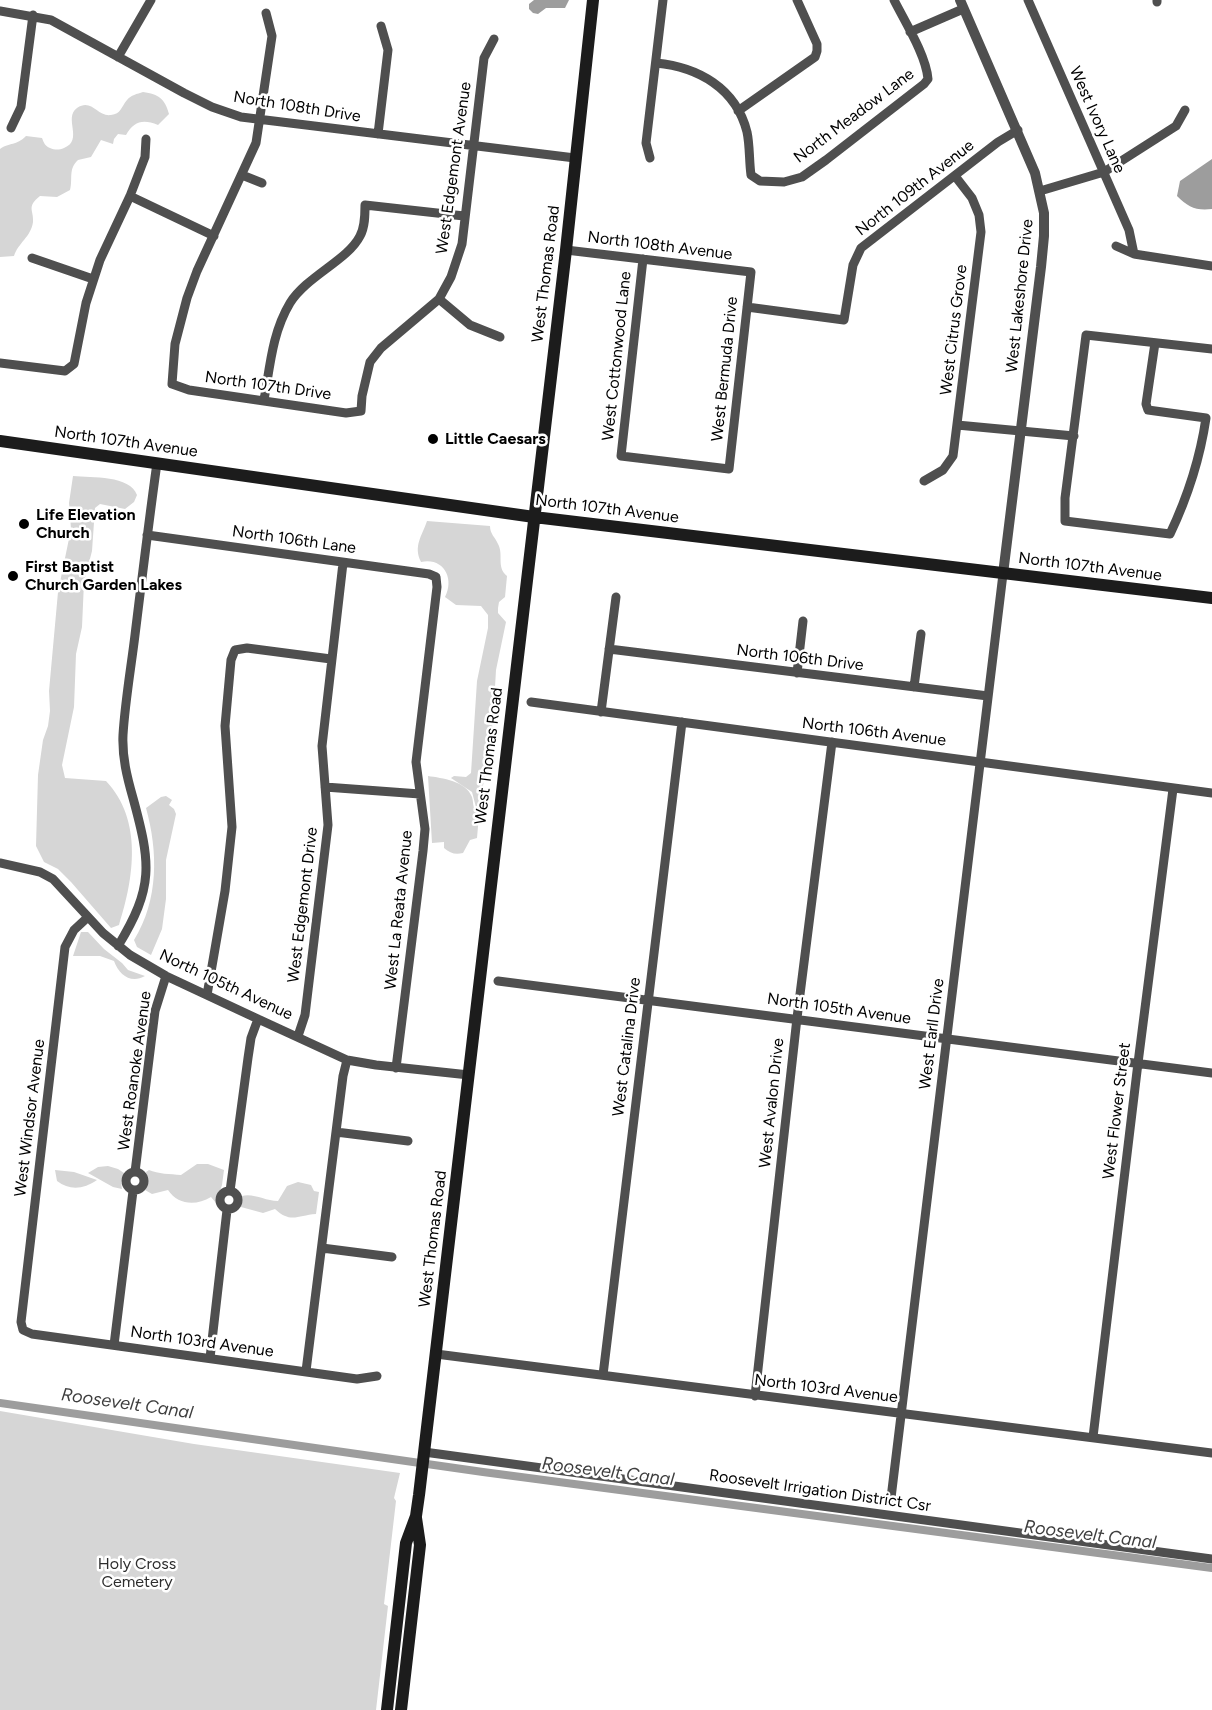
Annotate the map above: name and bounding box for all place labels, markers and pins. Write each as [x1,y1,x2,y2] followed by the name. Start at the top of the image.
[445,429,546,449] place label: Little Caesars
[426,432,440,446] marker: Little Caesars
[36,505,136,543] place label: Life Elevation Church
[17,517,31,531] marker: Life Elevation Church
[25,557,182,595] place label: First Baptist Church Garden Lakes
[6,569,20,583] marker: First Baptist Church Garden Lakes

